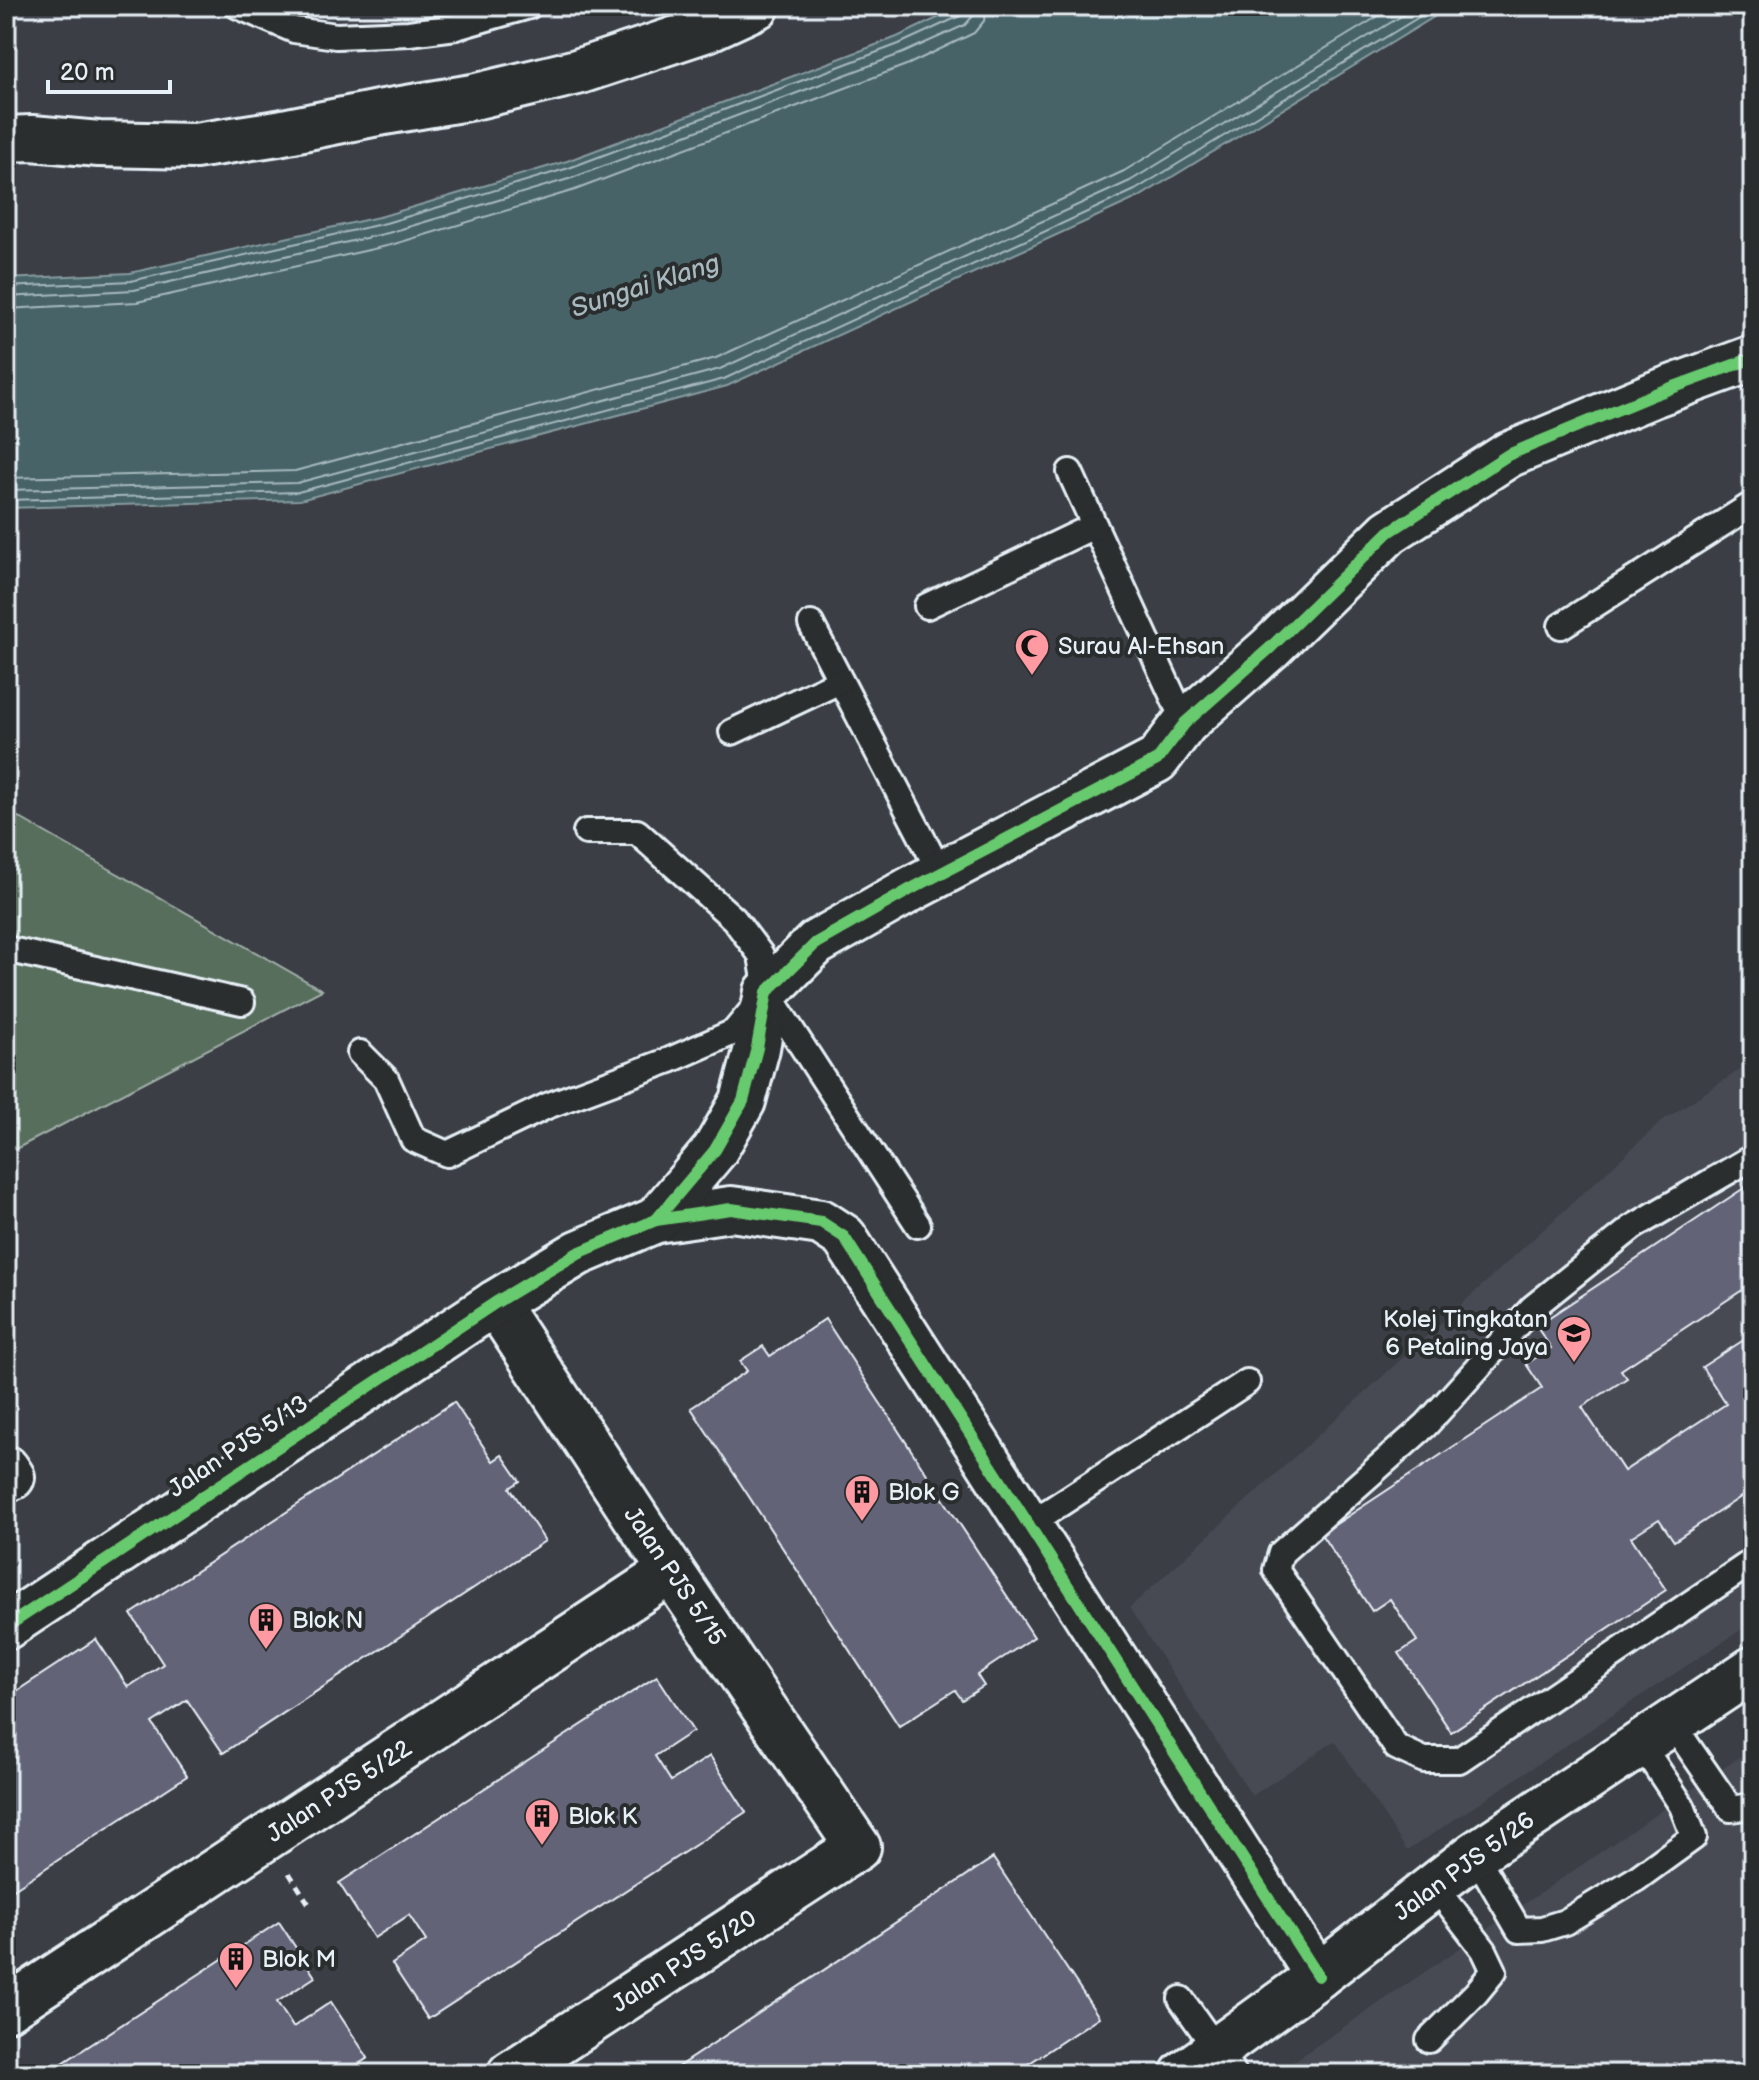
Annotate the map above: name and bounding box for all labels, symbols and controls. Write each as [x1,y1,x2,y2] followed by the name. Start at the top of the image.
[48,44,170,94] scale bar
[60,58,115,87] text: 20 m
[567,248,724,325] water label: Sungai Klang
[1013,627,1051,677] mosque icon: Surau Al-Ehsan
[1058,632,1224,661] place label: Surau Al-Ehsan
[1383,1305,1548,1362] place label: Kolej Tingkatan 6 Petaling Jaya
[1555,1314,1593,1364] school or university icon: Kolej Tingkatan 6 Petaling Jaya
[163,1389,314,1504] street label: Jalan PJS 5/13
[843,1473,881,1523] building icon: Blok G
[888,1478,960,1507] place label: Blok G
[618,1501,732,1651] street label: Jalan PJS 5/15
[247,1601,285,1651] building icon: Blok N
[292,1606,364,1635] place label: Blok N
[262,1734,417,1849] street label: Jalan PJS 5/22
[523,1797,561,1847] building icon: Blok K
[568,1802,637,1831] place label: Blok K
[1388,1806,1540,1927] street label: Jalan PJS 5/26
[607,1904,762,2019] street label: Jalan PJS 5/20
[217,1940,255,1990] building icon: Blok M
[262,1945,336,1974] place label: Blok M

